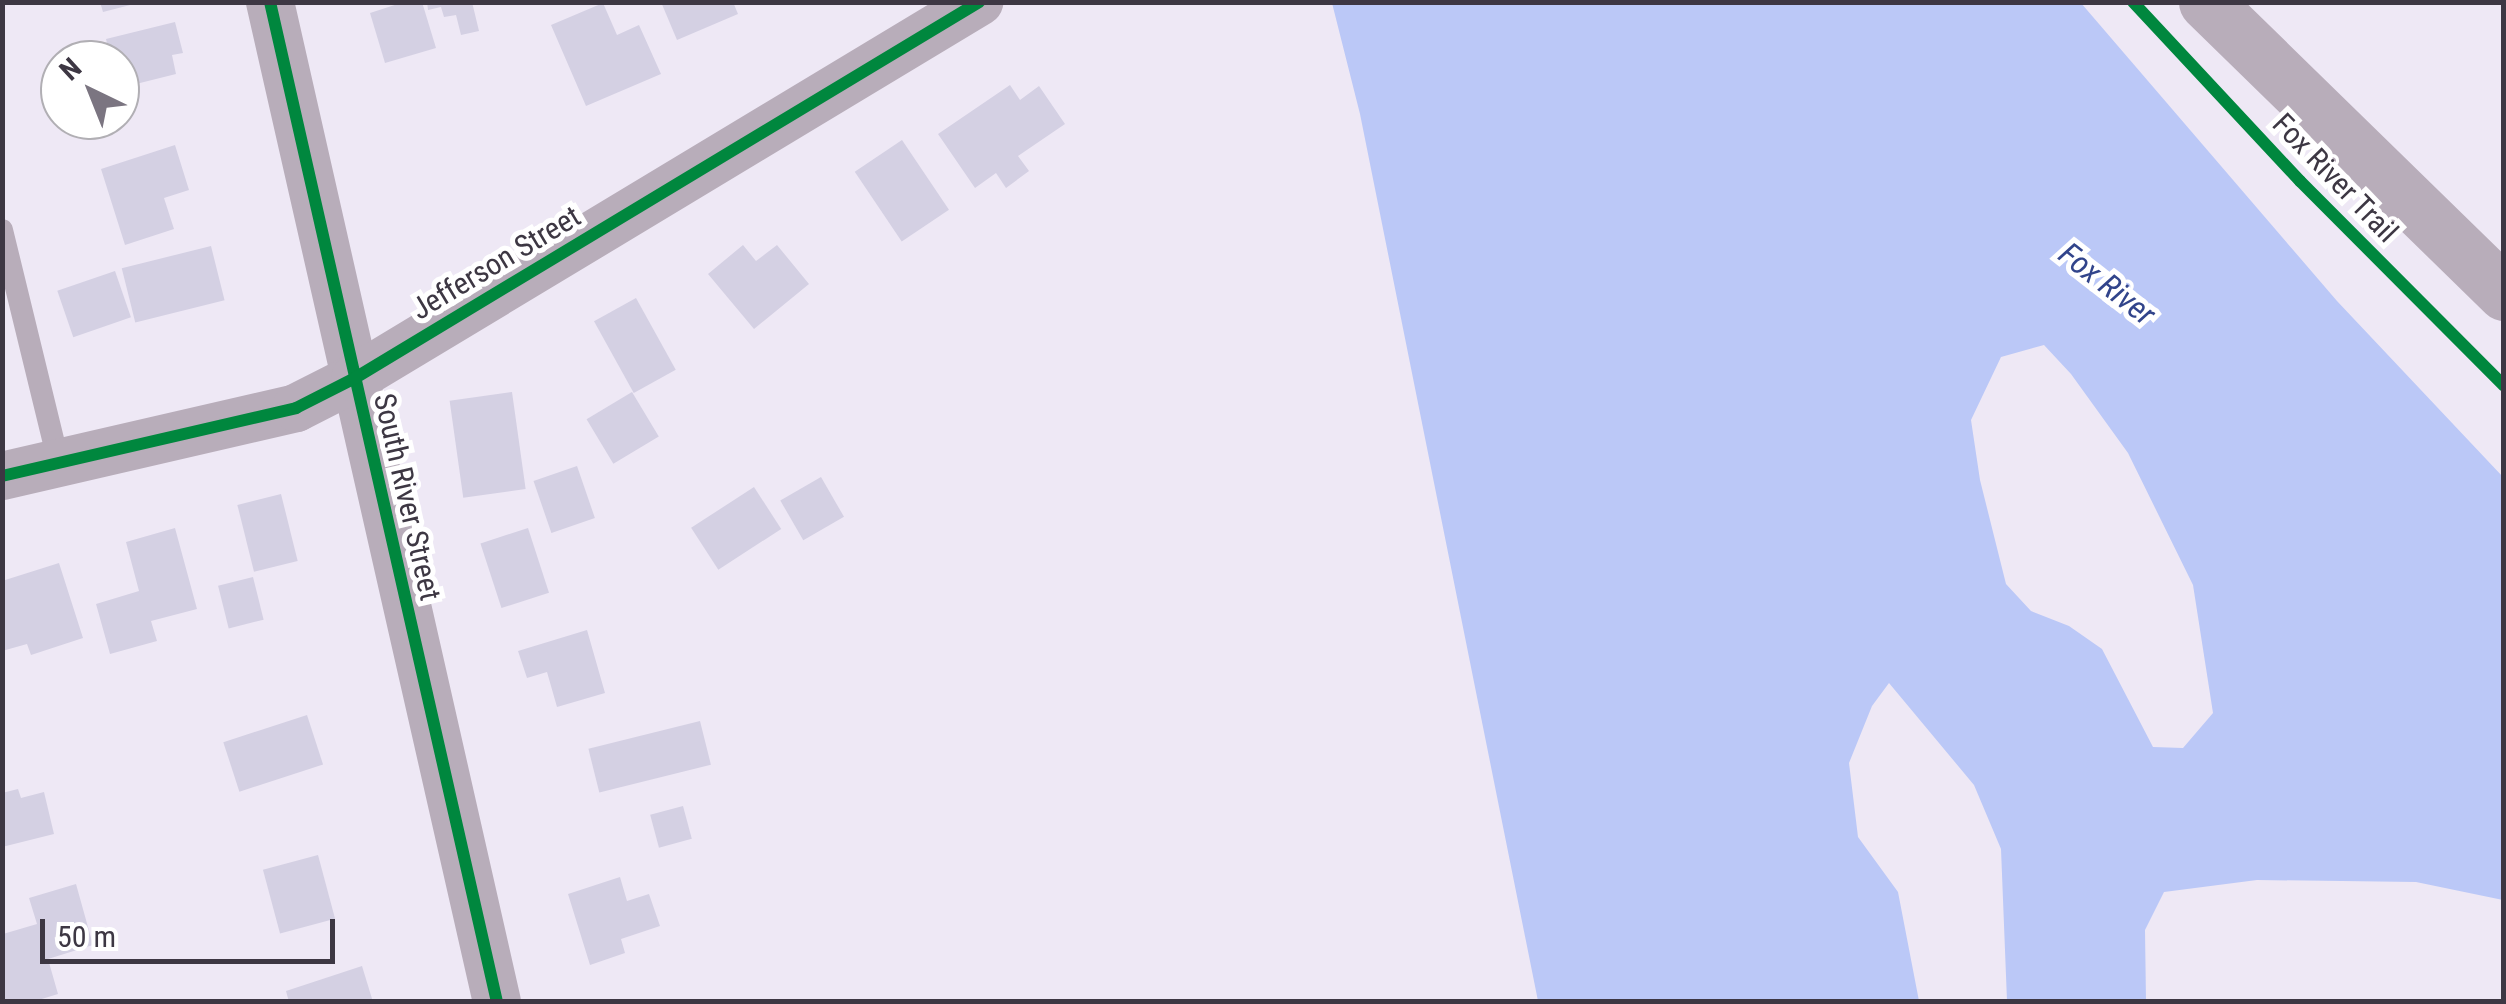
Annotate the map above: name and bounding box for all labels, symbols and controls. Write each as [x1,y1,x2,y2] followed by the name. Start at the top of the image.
[40,40,140,140] north arrow
[53,51,88,87] text: N
[2265,106,2405,250] street label: Fox River Trail
[405,198,587,328] street label: Jefferson Street
[2051,235,2163,333] water label: Fox River
[366,390,448,604] street label: South River Street
[45,899,340,961] scale bar
[57,919,116,954] text: 50 m

